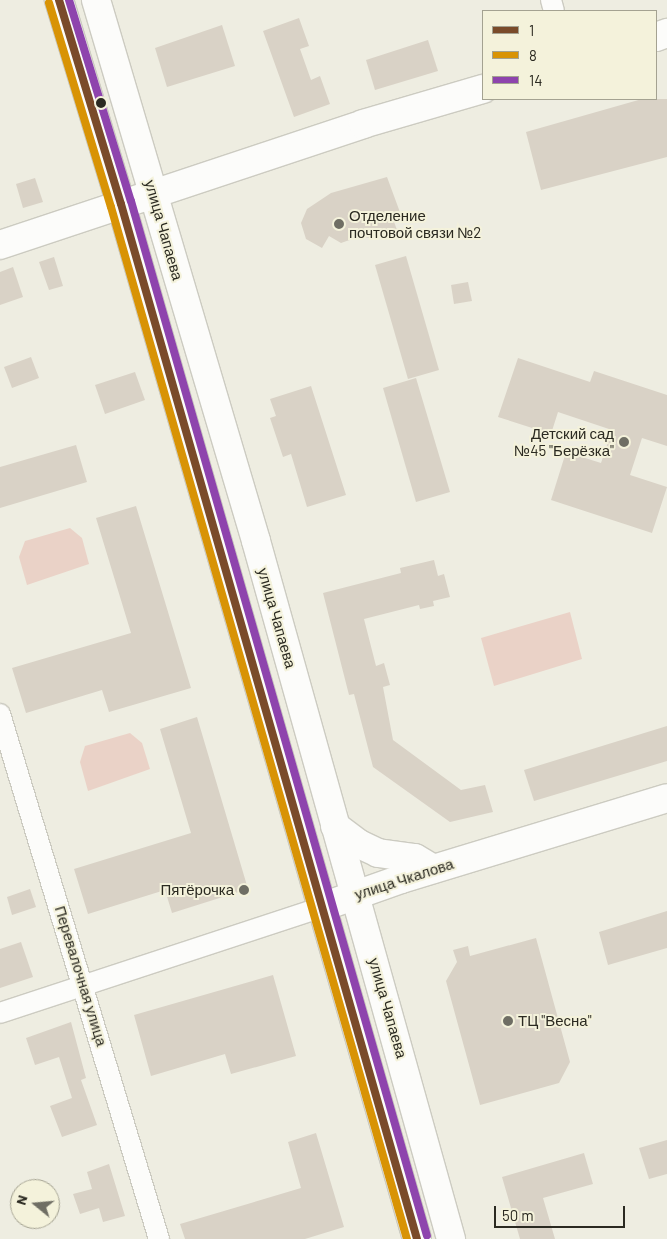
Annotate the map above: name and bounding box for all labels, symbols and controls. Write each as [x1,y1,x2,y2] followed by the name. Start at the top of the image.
[482,10,657,100] legend
[529,21,534,39] text: 1
[529,46,537,64] text: 8
[529,71,543,89] text: 14
[96,98,106,108] unlabelled marker
[141,178,187,282] street label: улица Чапаева
[349,206,481,241] place label: Отделение почтовой связи №2
[333,218,345,230] marker: Отделение почтовой связи №2
[514,424,614,459] place label: Детский сад №45 "Берёзка"
[618,436,630,448] marker: Детский сад №45 "Берёзка"
[254,566,300,670] street label: улица Чапаева
[352,855,456,903] street label: улица Чкалова
[160,881,234,899] place label: Пятёрочка
[238,884,250,896] marker: Пятёрочка
[51,904,111,1048] street label: Перевалочная улица
[365,956,411,1060] street label: улица Чапаева
[518,1012,592,1030] place label: ТЦ "Весна"
[502,1015,514,1027] marker: ТЦ "Весна"
[10,1179,60,1229] north arrow
[12,1193,31,1207] text: N
[497,1196,628,1228] scale bar
[502,1206,534,1224] text: 50 m

